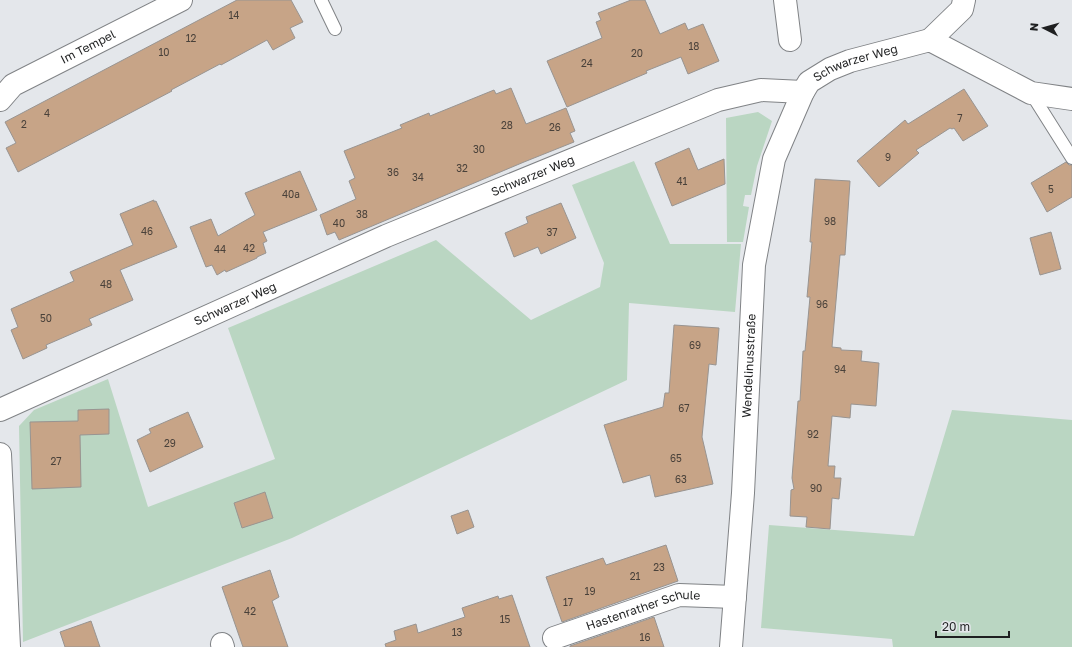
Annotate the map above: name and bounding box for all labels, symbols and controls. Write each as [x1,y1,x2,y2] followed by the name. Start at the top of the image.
[1024,8,1064,48] north arrow
[229,9,239,21] house number: 14
[1027,22,1040,32] text: N
[58,26,118,67] street label: Im Tempel
[186,32,197,44] house number: 12
[689,40,699,52] house number: 18
[810,41,899,85] street label: Schwarzer Weg
[158,46,170,58] house number: 10
[631,47,643,59] house number: 20
[581,57,593,69] house number: 24
[44,107,50,119] house number: 4
[957,112,963,124] house number: 7
[21,118,27,130] house number: 2
[501,119,513,131] house number: 28
[549,121,561,133] house number: 26
[473,143,485,155] house number: 30
[885,151,891,163] house number: 9
[489,152,576,199] street label: Schwarzer Weg
[456,162,468,174] house number: 32
[387,166,399,178] house number: 36
[412,171,424,183] house number: 34
[677,175,688,187] house number: 41
[1048,183,1054,195] house number: 5
[282,188,300,200] house number: 40a
[356,208,368,220] house number: 38
[824,215,836,227] house number: 98
[333,217,345,229] house number: 40
[141,225,153,237] house number: 46
[546,226,558,238] house number: 37
[243,242,255,254] house number: 42
[214,243,226,255] house number: 44
[100,278,112,290] house number: 48
[191,278,279,329] street label: Schwarzer Weg
[816,298,828,310] house number: 96
[40,312,52,324] house number: 50
[739,313,759,418] street label: Wendelinusstraße
[689,339,701,351] house number: 69
[834,363,846,375] house number: 94
[678,402,690,414] house number: 67
[807,428,819,440] house number: 92
[164,437,176,449] house number: 29
[670,452,682,464] house number: 65
[50,455,62,467] house number: 27
[675,473,687,485] house number: 63
[810,482,822,494] house number: 90
[653,561,665,573] house number: 23
[630,570,640,582] house number: 21
[585,585,595,597] house number: 19
[584,586,701,633] street label: Hastenrather Schule
[563,596,573,608] house number: 17
[244,605,256,617] house number: 42
[500,613,511,625] house number: 15
[936,613,1009,639] scale bar
[942,619,970,634] text: 20 m
[452,626,462,638] house number: 13
[640,631,650,643] house number: 16

